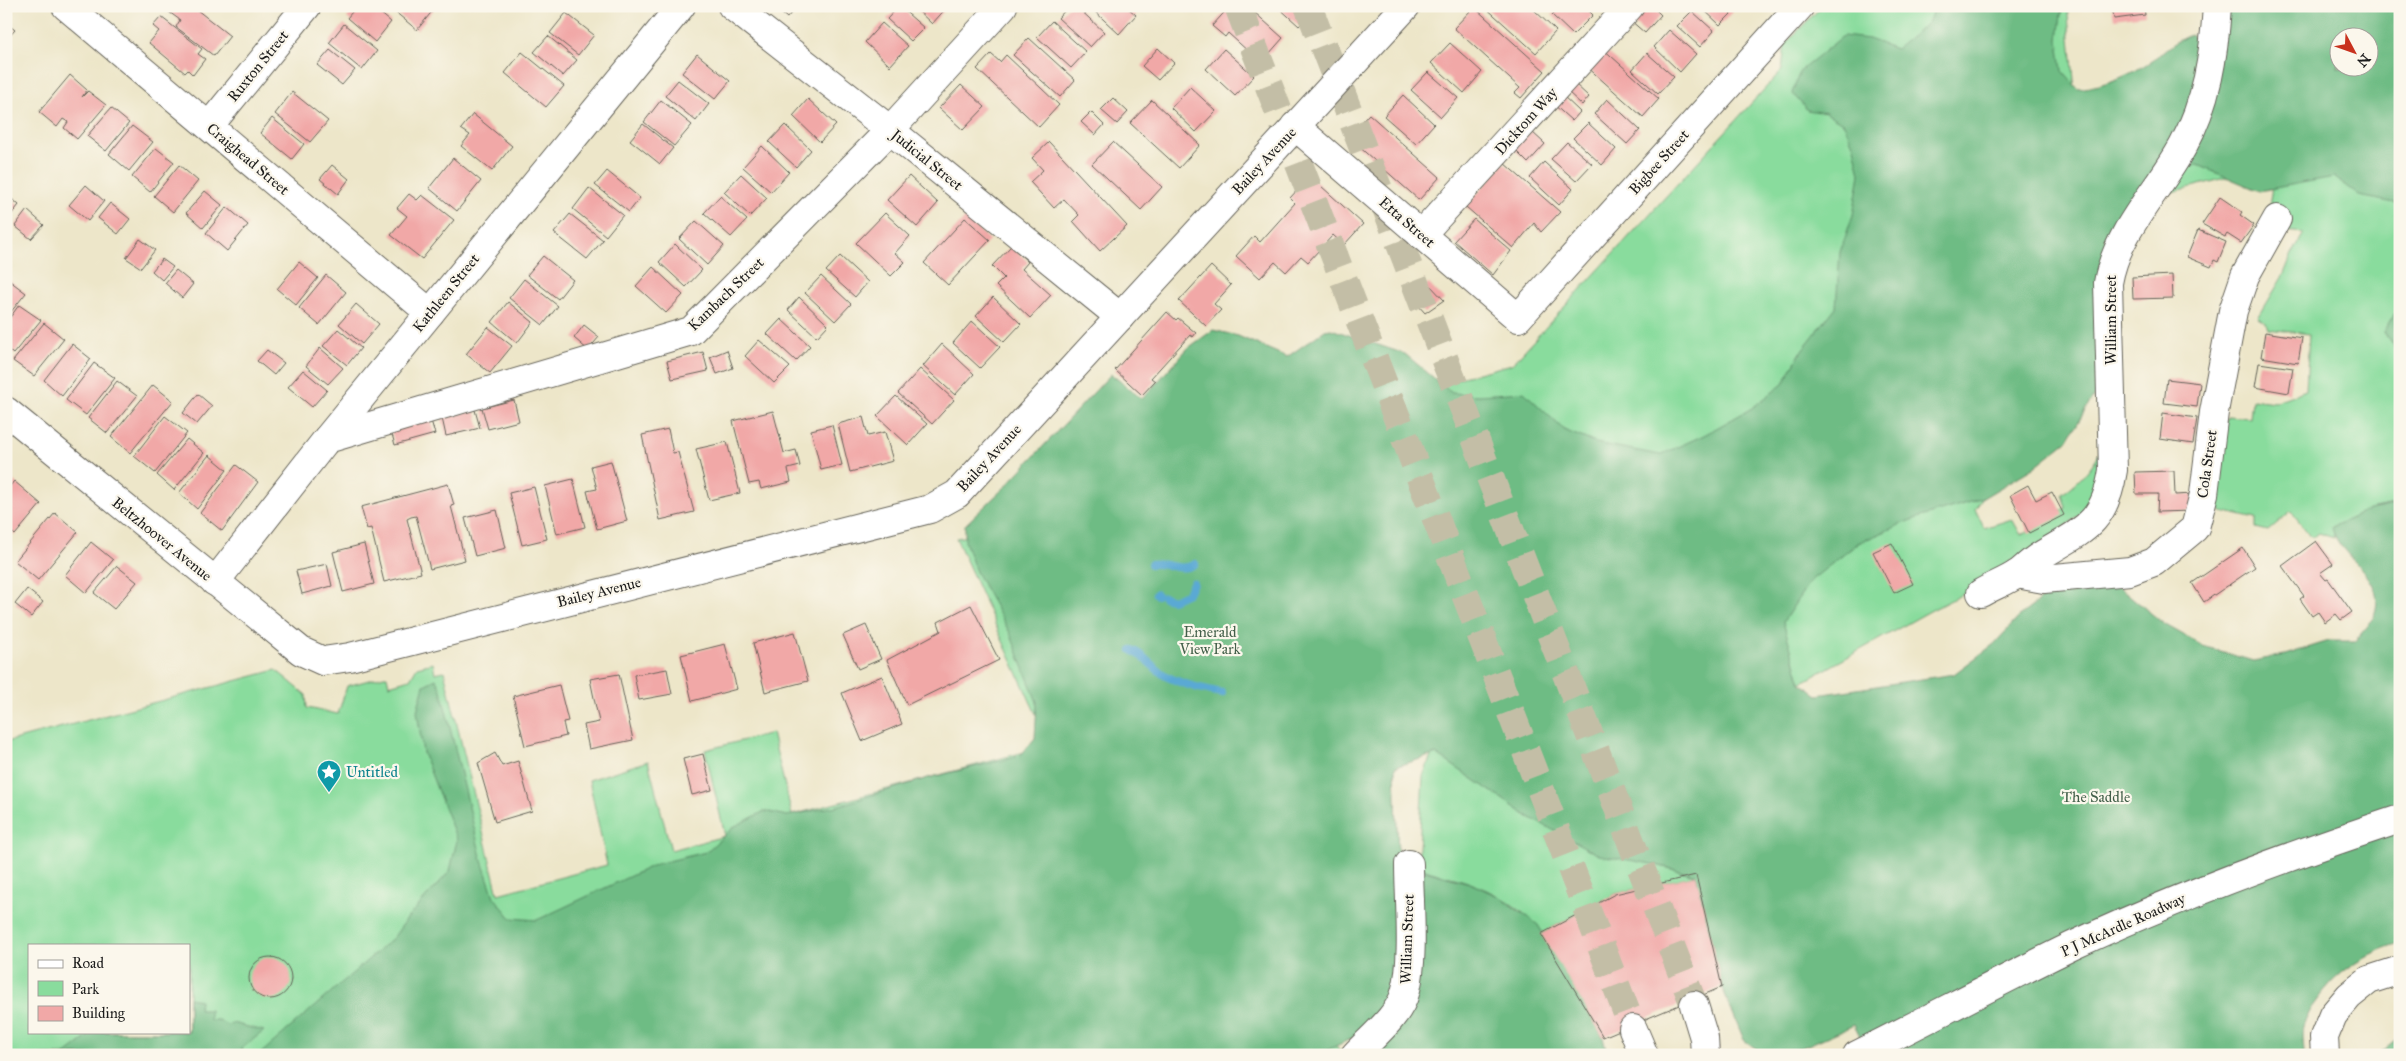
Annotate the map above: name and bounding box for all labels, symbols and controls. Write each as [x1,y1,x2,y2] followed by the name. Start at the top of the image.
[224,26,293,105] street label: Ruxton Street
[2328,28,2378,78] north arrow
[2353,50,2374,70] text: N
[1491,83,1562,158] street label: Dicktom Way
[203,119,293,199] street label: Craighead Street
[1228,123,1300,199] street label: Bailey Avenue
[885,124,967,195] street label: Judicial Street
[1625,125,1693,198] street label: Bigbee Street
[1375,193,1439,252] street label: Etta Street
[409,250,484,336] street label: Kathleen Street
[684,253,768,335] street label: Kambach Street
[2102,274,2120,365] street label: William Street
[953,420,1025,496] street label: Bailey Avenue
[2193,428,2221,499] street label: Cola Street
[109,493,215,585] street label: Beltzhoover Avenue
[555,573,643,611] street label: Bailey Avenue
[1179,623,1240,658] park label: Emerald View Park
[316,759,342,793] place icon: Untitled
[346,763,398,781] place label: Untitled
[2062,788,2130,806] park label: The Saddle
[2058,889,2189,961] street label: P J McArdle Roadway
[1396,893,1418,984] street label: William Street
[28,944,190,1034] legend
[72,954,104,972] text: Road
[72,980,99,998] text: Park
[72,1004,126,1022] text: Building

